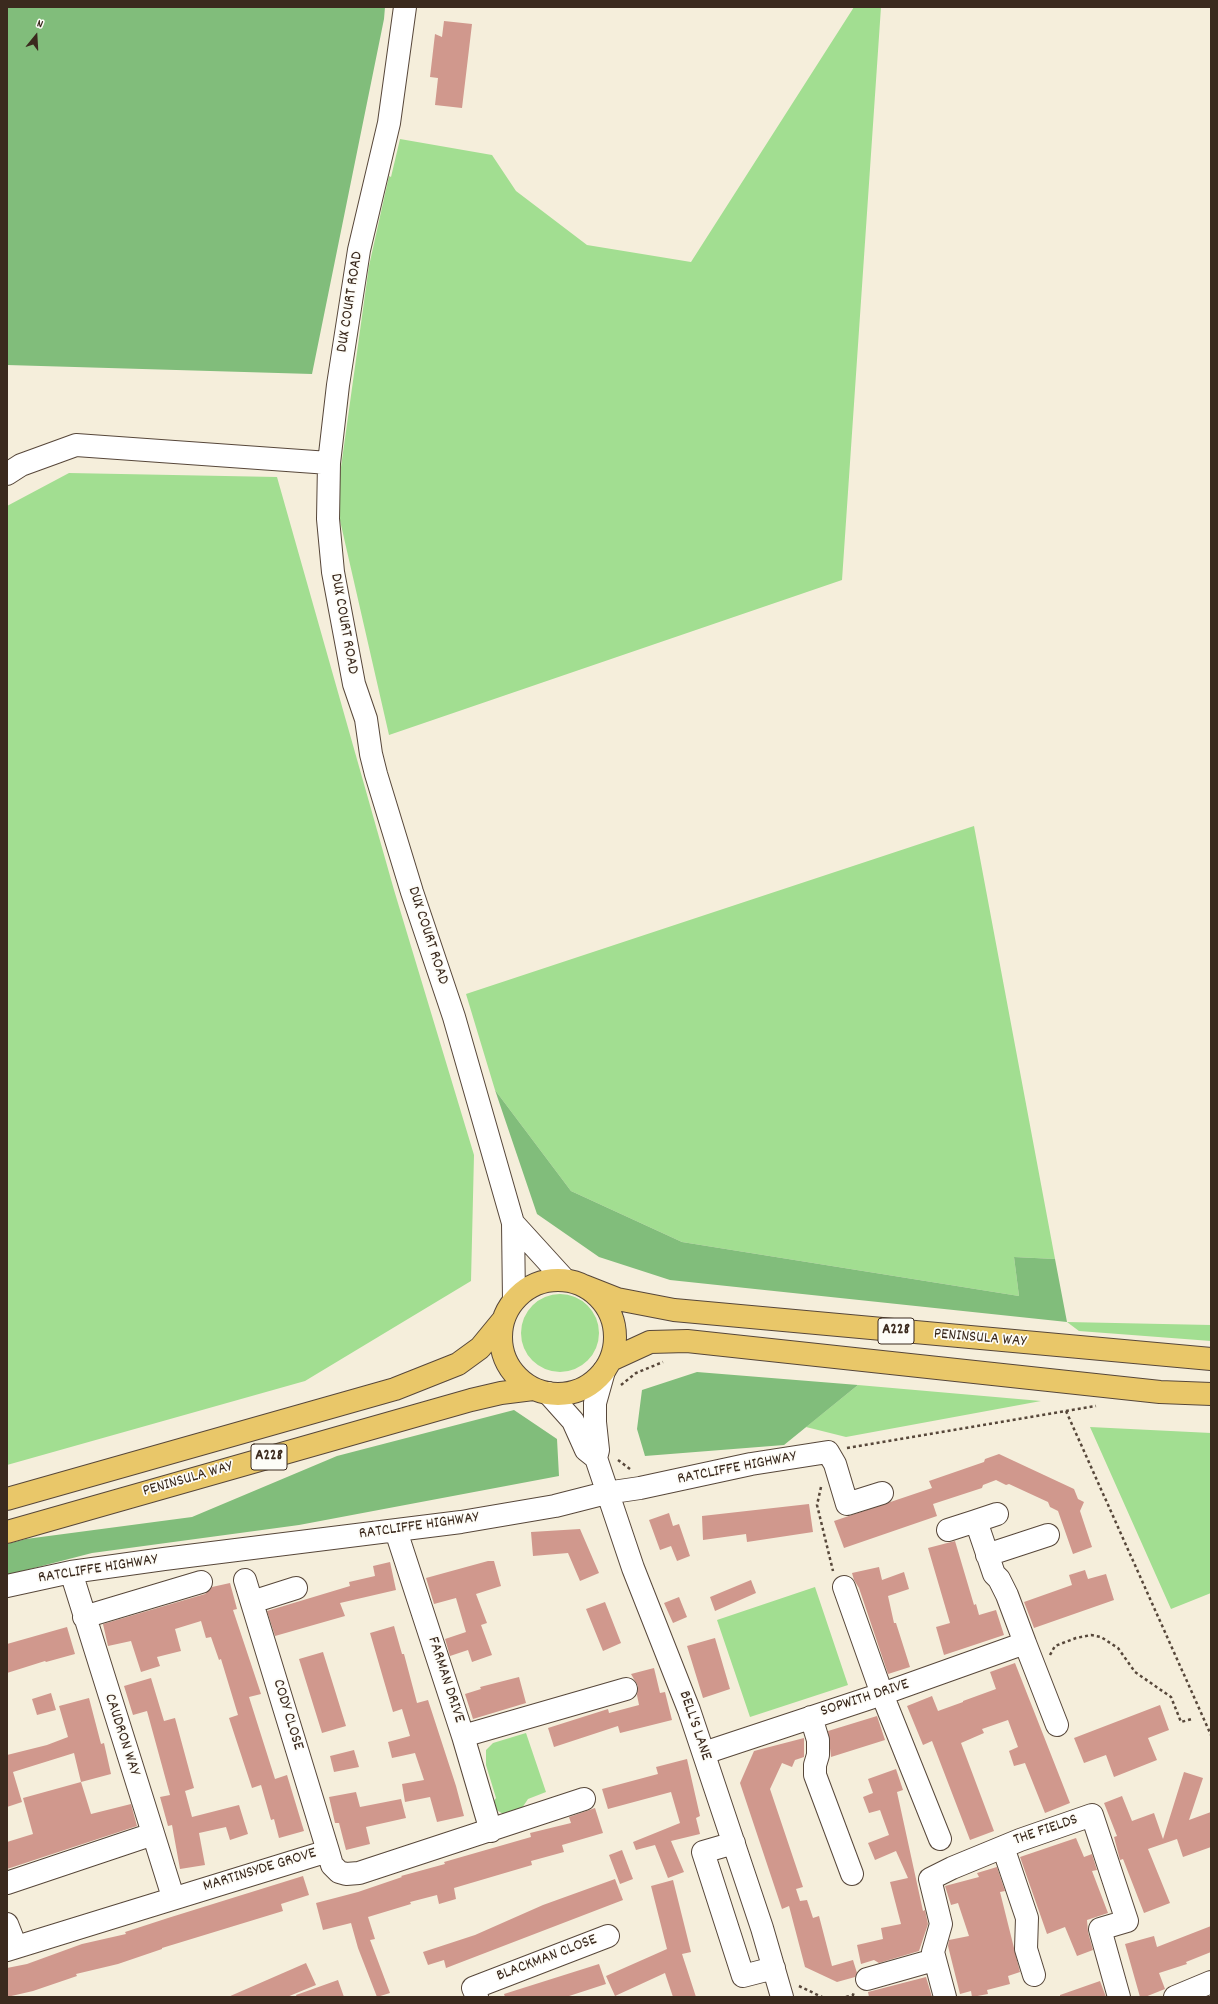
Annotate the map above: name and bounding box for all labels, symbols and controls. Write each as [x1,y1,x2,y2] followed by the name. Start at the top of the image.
[16,16,56,56] north arrow
[35,16,45,33] text: N
[334,250,368,354] street label: DUX COURT ROAD
[325,572,361,676] street label: DUX COURT ROAD
[402,885,452,987] street label: DUX COURT ROAD
[878,1318,914,1344] road number: A228
[933,1325,1027,1353] street label: PENINSULA WAY
[251,1444,287,1470] road number: A228
[676,1448,798,1490] street label: RATCLIFFE HIGHWAY
[141,1458,235,1502] street label: PENINSULA WAY
[358,1509,480,1545] street label: RATCLIFFE HIGHWAY
[37,1551,159,1589] street label: RATCLIFFE HIGHWAY
[422,1635,468,1725] street label: FARMAN DRIVE
[818,1676,912,1722] street label: SOPWITH DRIVE
[267,1677,307,1753] street label: CODY CLOSE
[673,1689,715,1763] street label: BELL'S LANE
[99,1692,143,1778] street label: CAUDRON WAY
[1011,1811,1081,1851] street label: THE FIELDS
[201,1845,319,1897] street label: MARTINSYDE GROVE
[494,1931,600,1987] street label: BLACKMAN CLOSE

